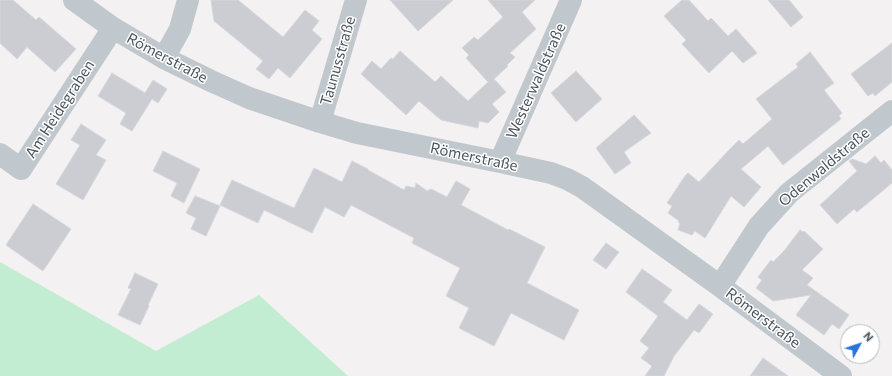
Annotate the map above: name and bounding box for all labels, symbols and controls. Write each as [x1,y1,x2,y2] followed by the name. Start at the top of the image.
[317,14,359,108] street label: Taunusstraße
[502,20,570,142] street label: Westerwaldstraße
[124,29,210,87] street label: Römerstraße
[22,57,98,161] street label: Am Heidegraben
[775,124,873,210] street label: Odenwaldstraße
[429,139,519,175] street label: Römerstraße
[722,284,804,352] street label: Römerstraße
[840,324,880,364] north arrow
[861,329,876,344] text: N

